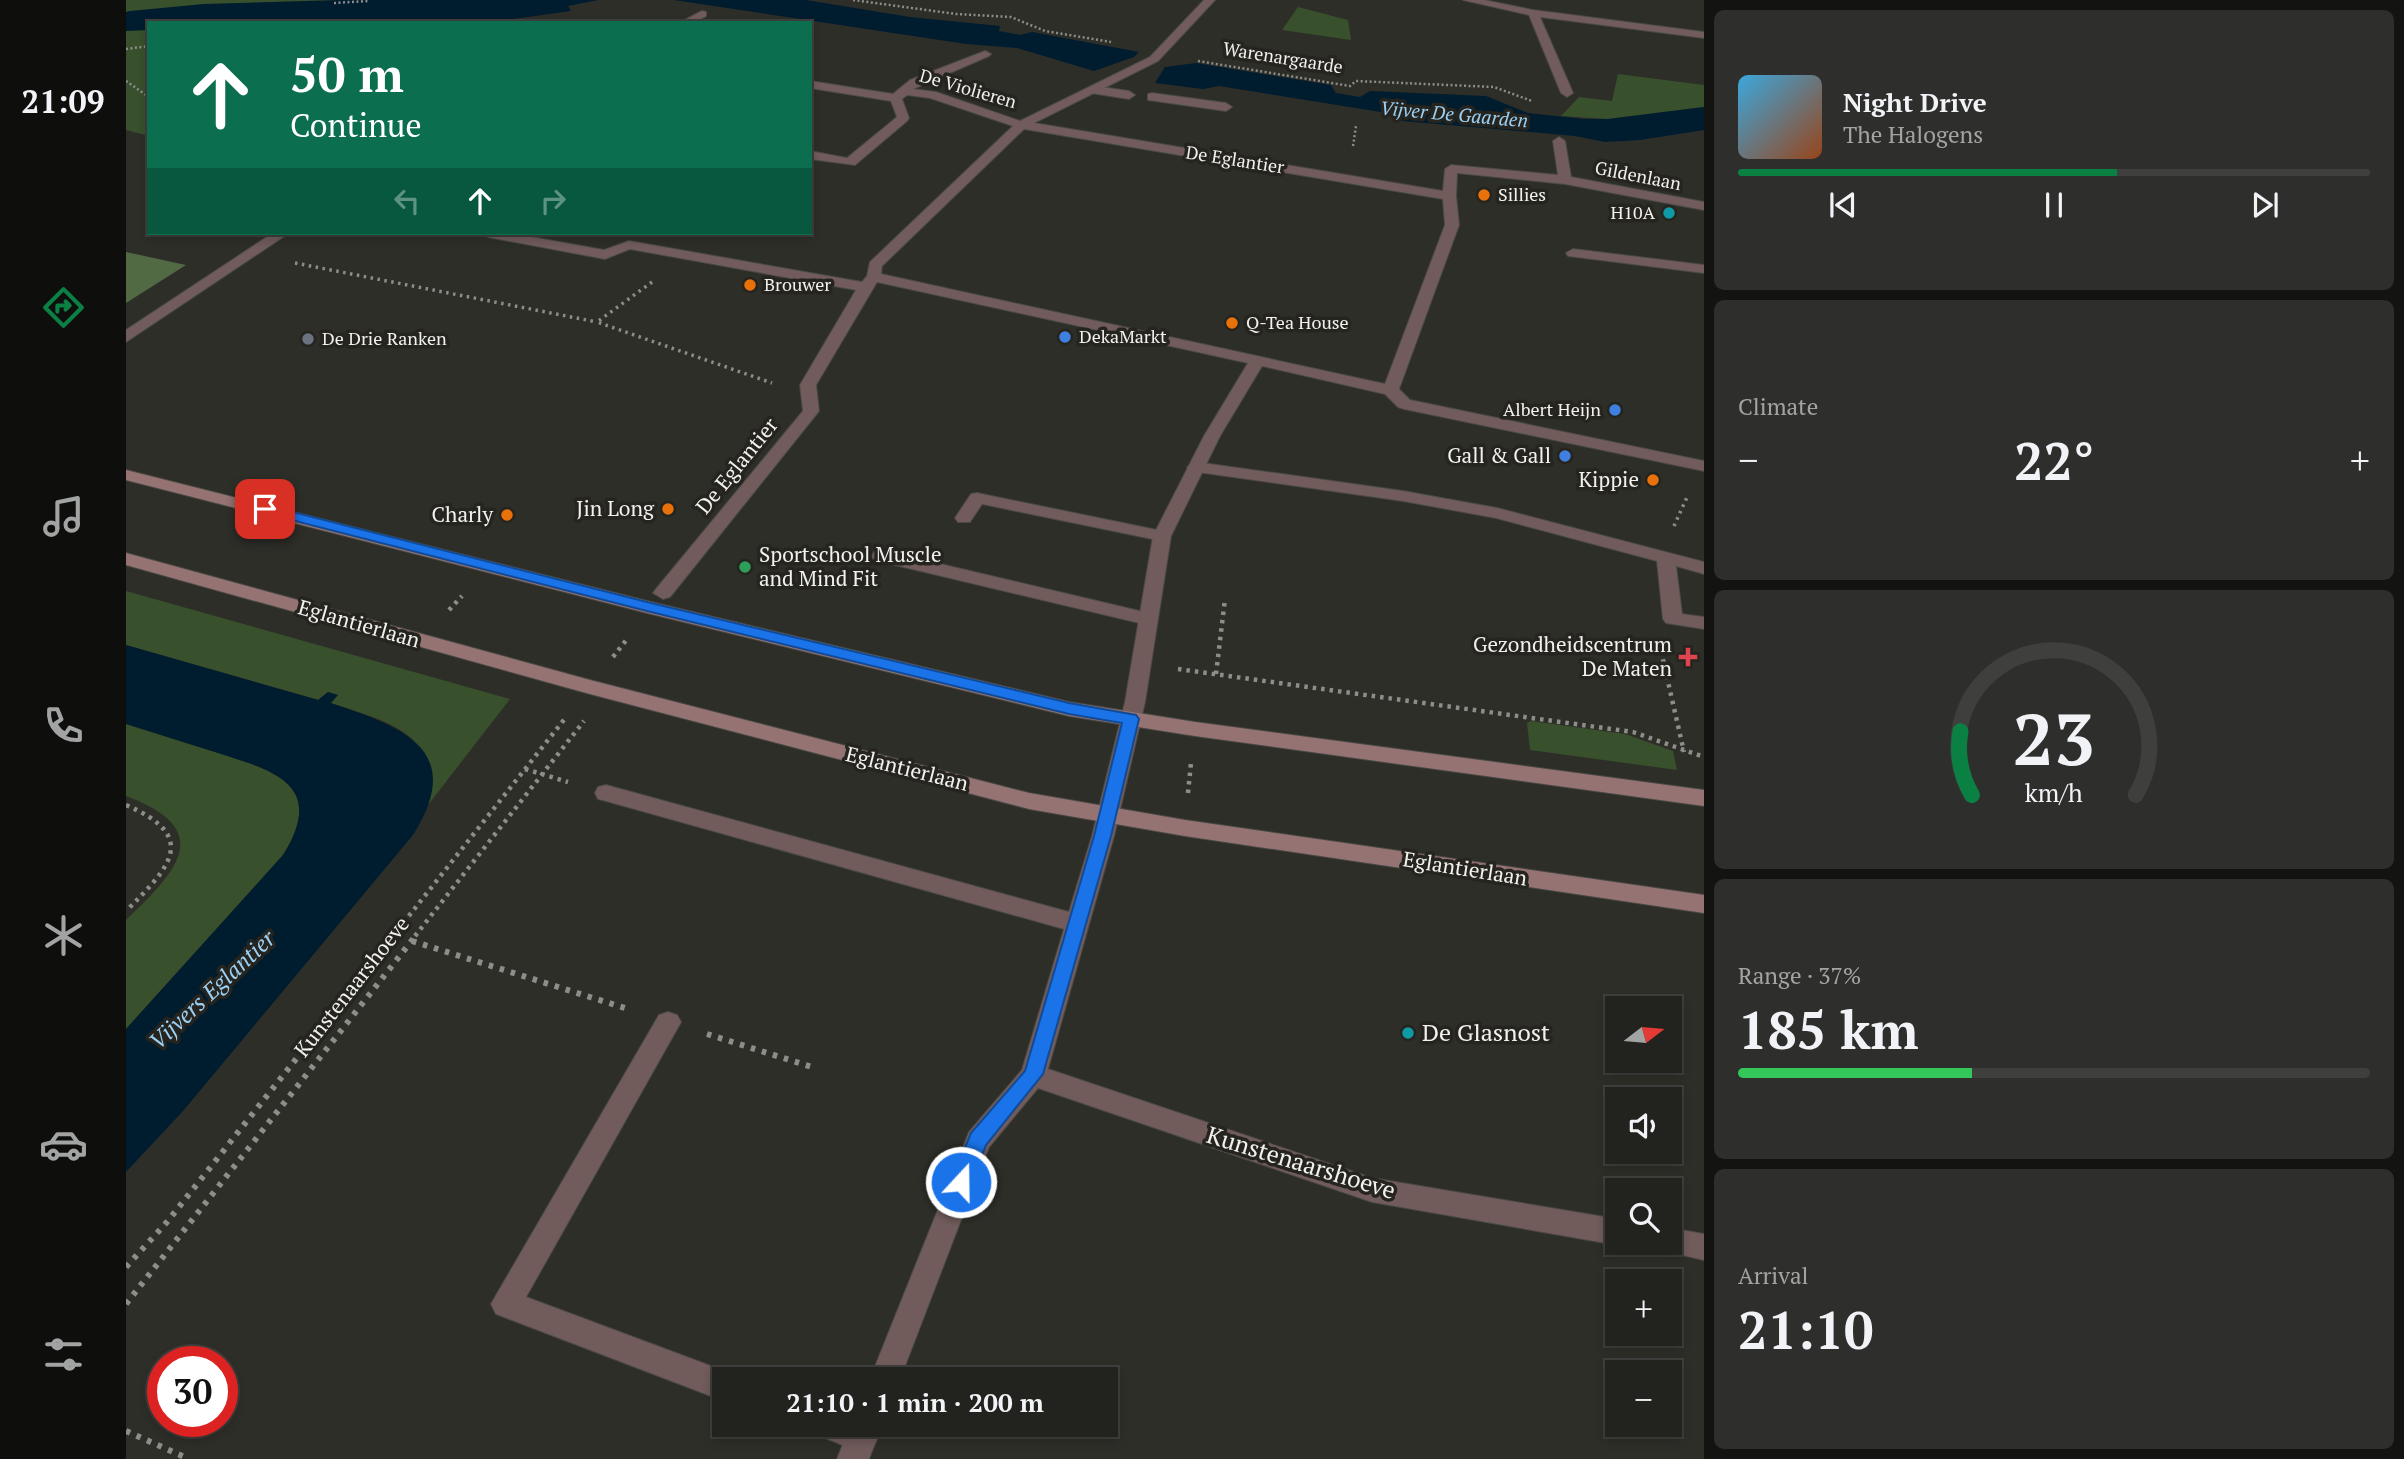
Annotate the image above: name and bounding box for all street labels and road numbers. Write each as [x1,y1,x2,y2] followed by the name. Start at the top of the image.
[1222,36,1345,78] street label: Warenargaarde
[917,63,1020,113] street label: De Violieren
[1184,139,1286,179] street label: De Eglantier
[1593,155,1684,195] street label: Gildenlaan
[689,412,784,519] street label: De Eglantier
[295,592,424,654] street label: Eglantierlaan
[843,739,972,797] street label: Eglantierlaan
[1401,844,1530,892] street label: Eglantierlaan
[287,910,415,1063] street label: Kunstenaarshoeve
[1203,1118,1400,1206] street label: Kunstenaarshoeve

